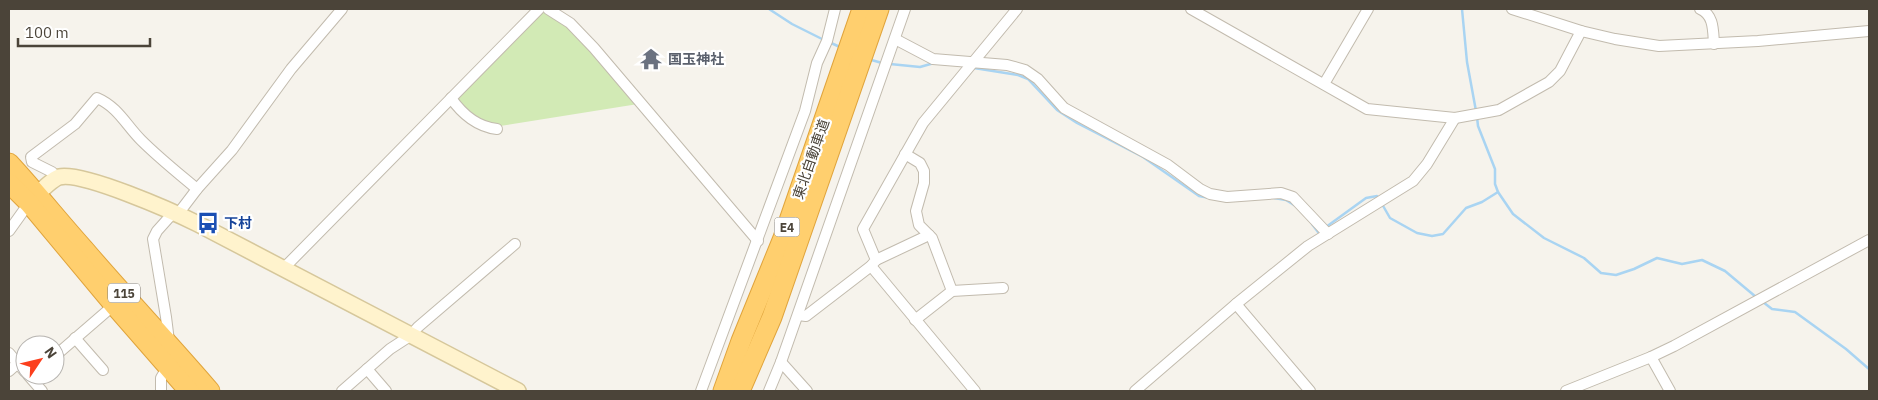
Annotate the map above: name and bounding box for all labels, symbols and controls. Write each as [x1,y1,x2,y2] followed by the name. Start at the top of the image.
[18,15,150,47] scale bar
[25,23,69,42] text: 100 m
[638,46,664,72] temple icon: 国玉神社
[668,50,724,68] place label: 国玉神社
[789,116,833,202] street label: 東北自動車道
[195,210,221,236] bus stop icon: 下村
[224,214,252,232] place label: 下村
[774,218,800,236] road number: E4
[108,284,140,302] road number: 115
[15,335,65,385] north arrow
[40,343,61,362] text: N

